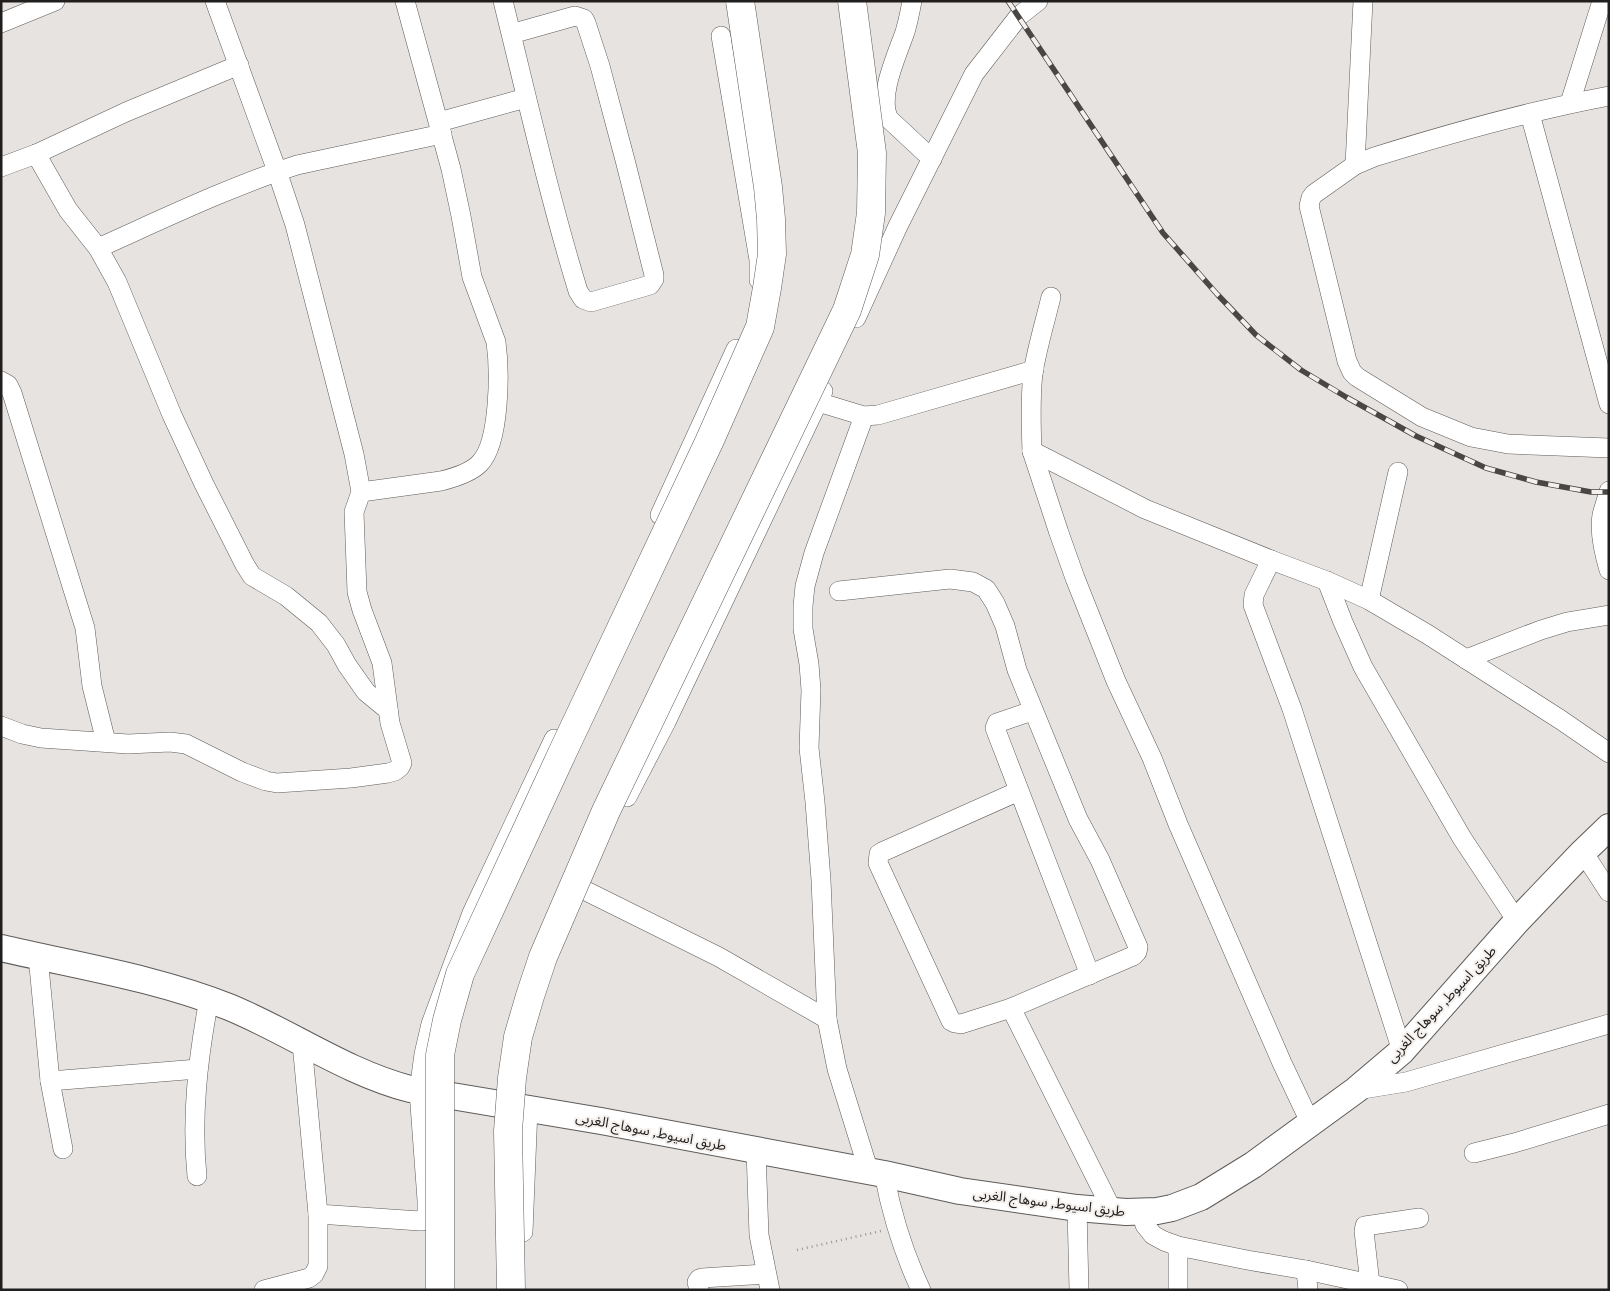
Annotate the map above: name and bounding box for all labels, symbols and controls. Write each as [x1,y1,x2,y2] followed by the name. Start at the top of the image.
[1382,942,1501,1067] street label: طريق اسيوط, سوهاج الغربى
[574,1108,728,1156] street label: طريق اسيوط, سوهاج الغربى
[972,1184,1126,1222] street label: طريق اسيوط, سوهاج الغربى

